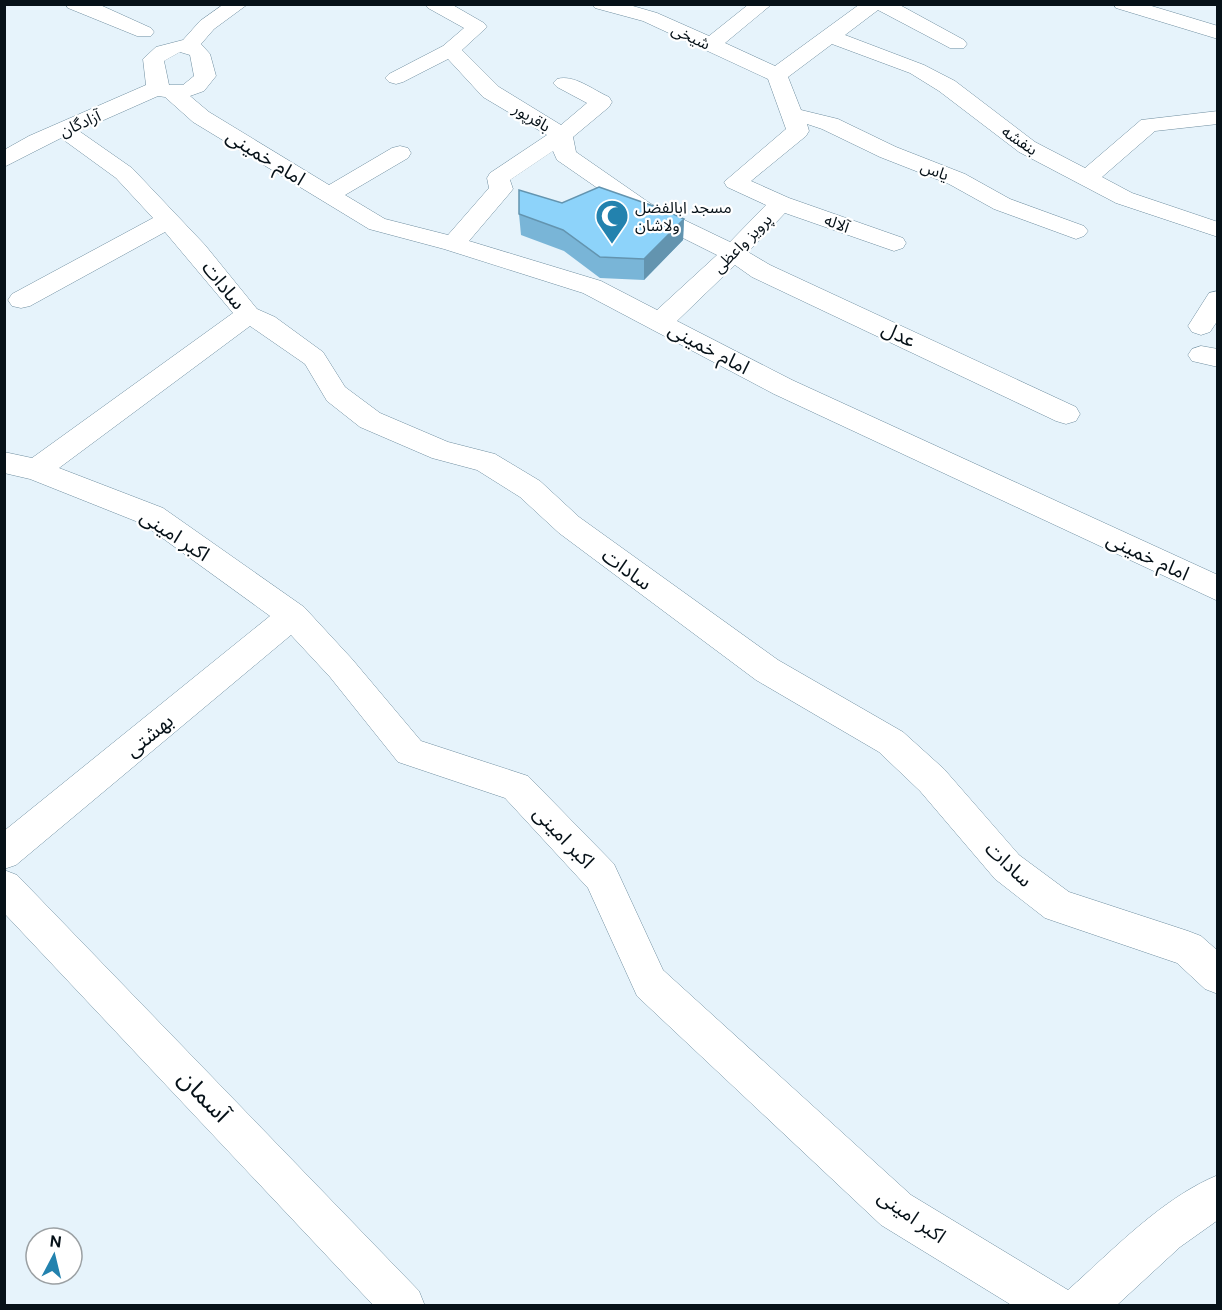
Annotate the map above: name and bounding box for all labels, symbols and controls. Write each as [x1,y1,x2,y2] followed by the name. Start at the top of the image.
[668,18,714,55] street label: شیخی
[508,98,554,137] street label: باقرپور
[56,105,105,142] street label: آزادگان
[998,121,1042,160] street label: بنفشه
[221,123,310,193] street label: امام خمینی
[918,156,952,185] street label: یاس
[635,197,732,236] place label: مسجد ابالفضل ولاشان
[594,198,630,245] mosque icon: مسجد ابالفضل ولاشان
[708,209,777,278] street label: پرویز واعظی
[821,209,853,238] street label: آلاله
[196,255,252,315] street label: سادات
[878,315,920,353] street label: عدل
[663,316,754,382] street label: امام خمینی
[135,503,215,567] street label: اکبر امينی
[1102,526,1194,588] street label: امام خمینی
[597,542,657,596] street label: سادات
[120,708,178,762] street label: بهشتی
[528,800,600,874] street label: اکبر امينی
[980,836,1038,892] street label: سادات
[172,1063,238,1129] street label: آسمان
[873,1183,951,1249] street label: اکبر امينی
[24,1226,84,1286] north arrow
[49,1230,63,1253] text: N

